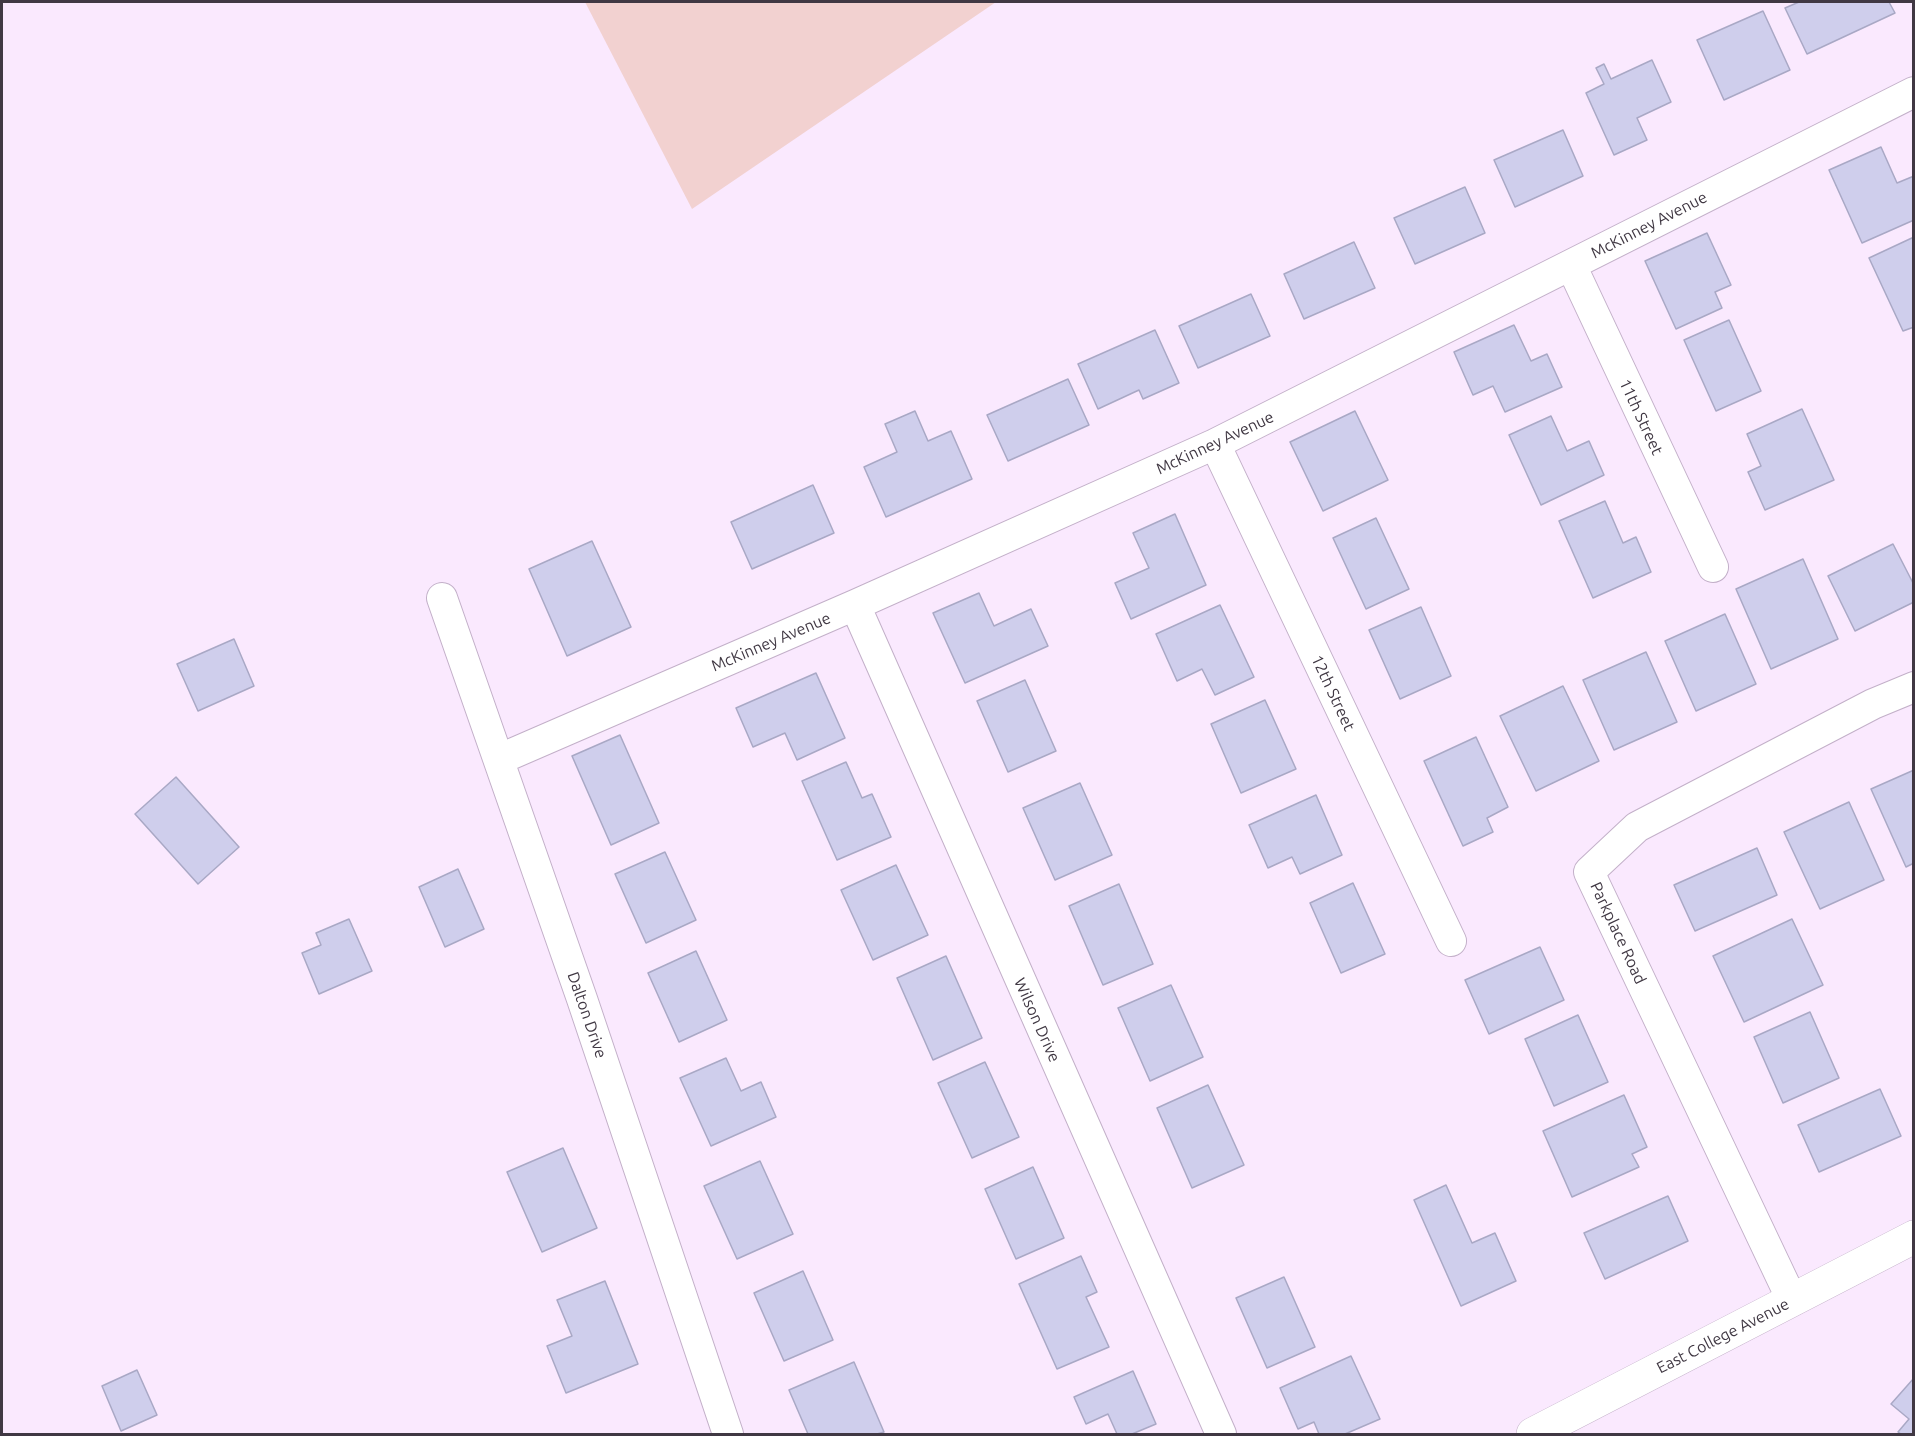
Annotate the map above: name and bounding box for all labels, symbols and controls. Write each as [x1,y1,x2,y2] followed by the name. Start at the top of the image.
[1588,187,1710,263] street label: McKinney Avenue
[1615,376,1667,458] street label: 11th Street
[1153,407,1277,479] street label: McKinney Avenue
[708,608,834,676] street label: McKinney Avenue
[1307,652,1359,734] street label: 12th Street
[1586,879,1650,987] street label: Parkplace Road
[563,969,611,1061] street label: Dalton Drive
[1010,975,1064,1065] street label: Wilson Drive
[1654,1294,1792,1378] street label: East College Avenue

